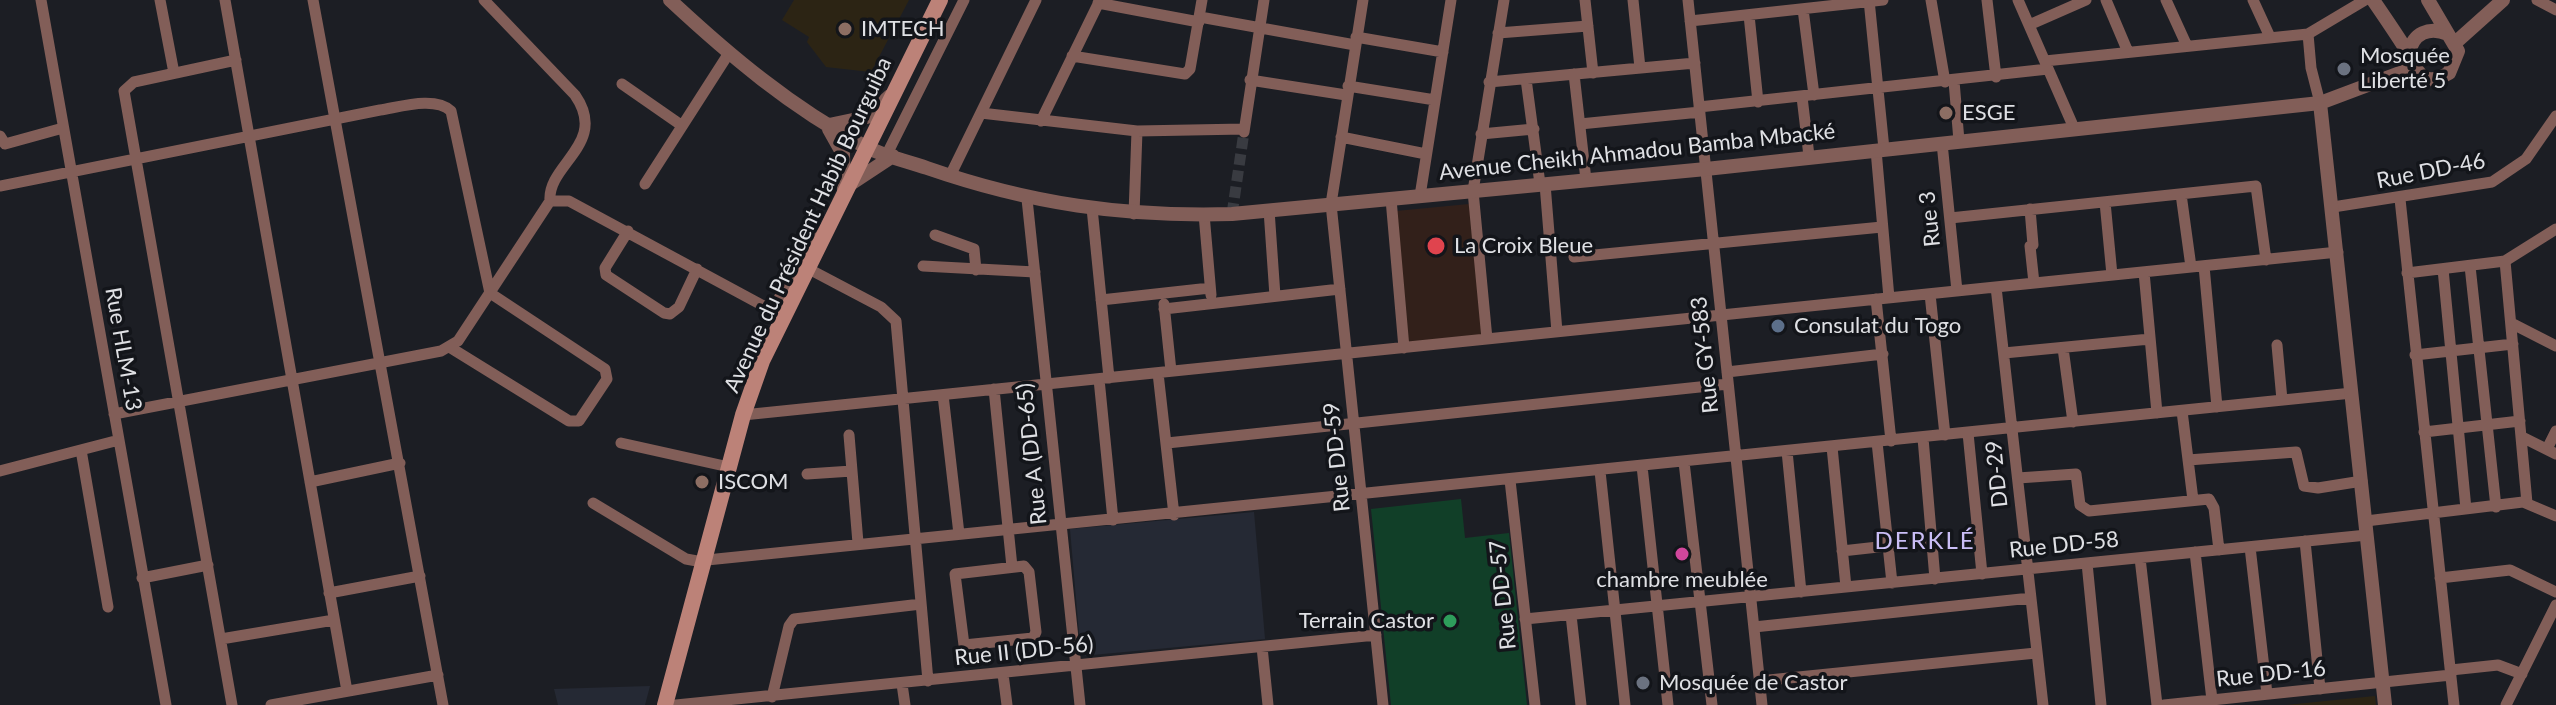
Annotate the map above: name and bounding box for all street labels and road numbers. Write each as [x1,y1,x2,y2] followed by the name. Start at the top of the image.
[718,53,898,397] street label: Avenue du Président Habib Bourguiba
[1438,118,1836,186] street label: Avenue Cheikh Ahmadou Bamba Mbacké
[2374,148,2488,194] street label: Rue DD-46
[1914,190,1946,248] street label: Rue 3
[99,285,147,413] street label: Rue HLM-13
[1686,295,1724,415] street label: Rue GY-583
[1011,382,1053,526] street label: Rue A (DD-65)
[1318,401,1356,513] street label: Rue DD-59
[1980,439,2014,509] street label: DD-29
[2008,526,2120,564] street label: Rue DD-58
[1484,539,1522,651] street label: Rue DD-57
[953,631,1095,671] street label: Rue II (DD-56)
[2215,655,2327,693] street label: Rue DD-16

